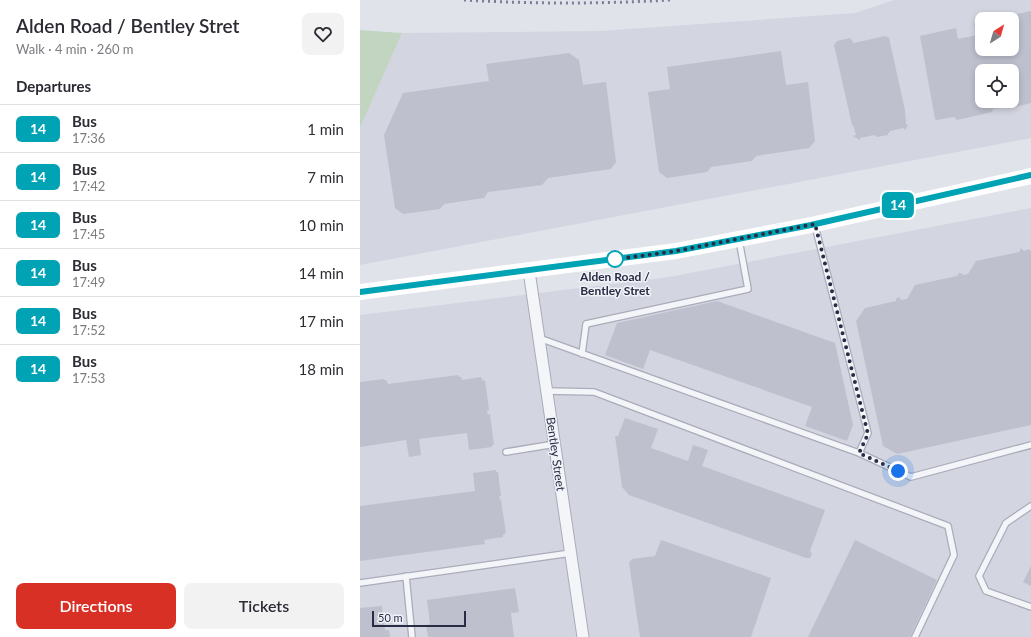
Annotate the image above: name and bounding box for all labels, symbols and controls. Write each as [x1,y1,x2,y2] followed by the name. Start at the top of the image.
[975,12,1019,56] north arrow
[975,12,1019,108] map controls
[302,13,344,55] button: heart
[16,14,240,37] text: Alden Road / Bentley Stret
[16,41,134,57] text: Walk · 4 min · 260 m
[975,64,1019,108] button: locate
[16,77,91,95] text: Departures
[72,112,97,130] text: Bus
[30,120,46,137] text: 14
[307,120,344,138] text: 1 min
[72,130,105,146] text: 17:36
[72,160,97,178] text: Bus
[30,168,46,185] text: 14
[307,168,344,186] text: 7 min
[72,178,105,194] text: 17:42
[880,192,916,218] line badge: 14
[890,196,906,213] text: 14
[72,208,97,226] text: Bus
[30,216,46,233] text: 14
[298,216,344,234] text: 10 min
[72,226,105,242] text: 17:45
[606,250,624,268] marker: Alden Road / Bentley Stret
[72,256,97,274] text: Bus
[30,264,46,281] text: 14
[298,264,344,282] text: 14 min
[579,269,650,298] place label: Alden Road / Bentley Stret
[72,274,105,290] text: 17:49
[72,304,97,322] text: Bus
[30,312,46,329] text: 14
[298,312,344,330] text: 17 min
[72,322,105,338] text: 17:52
[72,352,97,370] text: Bus
[30,360,46,377] text: 14
[298,360,344,378] text: 18 min
[72,370,105,386] text: 17:53
[543,416,569,493] street label: Bentley Street
[888,461,908,481] your location
[16,583,176,629] button: Directions
[184,583,344,629] button: Tickets
[372,609,466,628] scale bar
[378,611,403,624] text: 50 m

